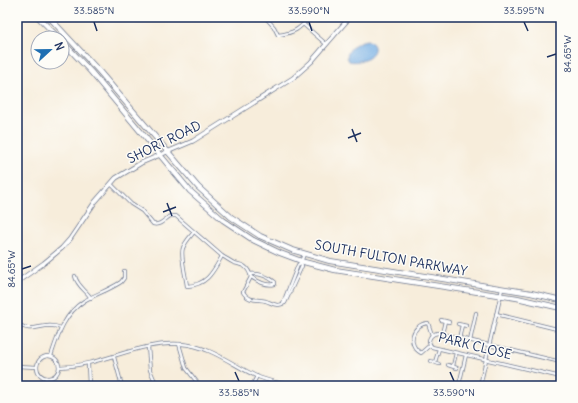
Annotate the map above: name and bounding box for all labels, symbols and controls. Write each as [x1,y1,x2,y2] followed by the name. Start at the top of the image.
[74,4,114,17] text: 33.585°N
[288,4,330,17] text: 33.590°N
[504,4,544,17] text: 33.595°N
[30,30,70,70] north arrow
[561,35,574,73] text: 84.65°W
[51,40,67,52] text: N
[124,117,204,167] street label: SHORT ROAD
[313,236,469,280] street label: SOUTH FULTON PARKWAY
[5,250,18,288] text: 84.65°W
[436,329,514,363] street label: PARK CLOSE
[219,386,259,399] text: 33.585°N
[433,386,475,399] text: 33.590°N

